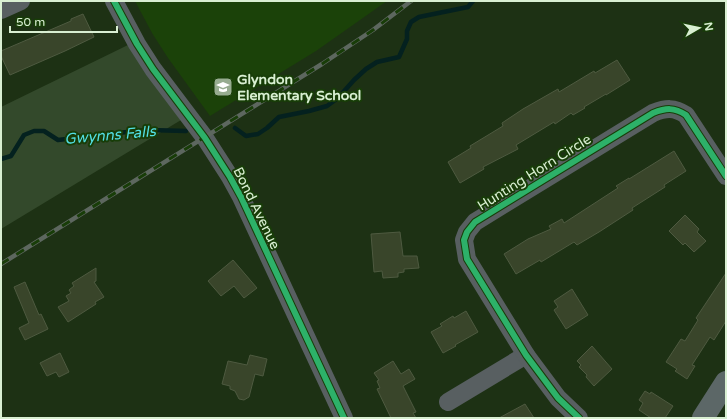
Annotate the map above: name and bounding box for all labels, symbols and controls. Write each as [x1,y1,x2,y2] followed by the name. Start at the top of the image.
[10,8,117,34] scale bar
[679,8,719,48] north arrow
[16,15,45,29] text: 50 m
[701,21,715,32] text: N
[237,71,361,104] place label: Glyndon Elementary School
[212,76,234,98] school or university icon: Glyndon Elementary School
[64,122,158,148] water label: Gwynns Falls
[474,131,594,214] street label: Hunting Horn Circle
[229,164,284,252] street label: Bond Avenue

